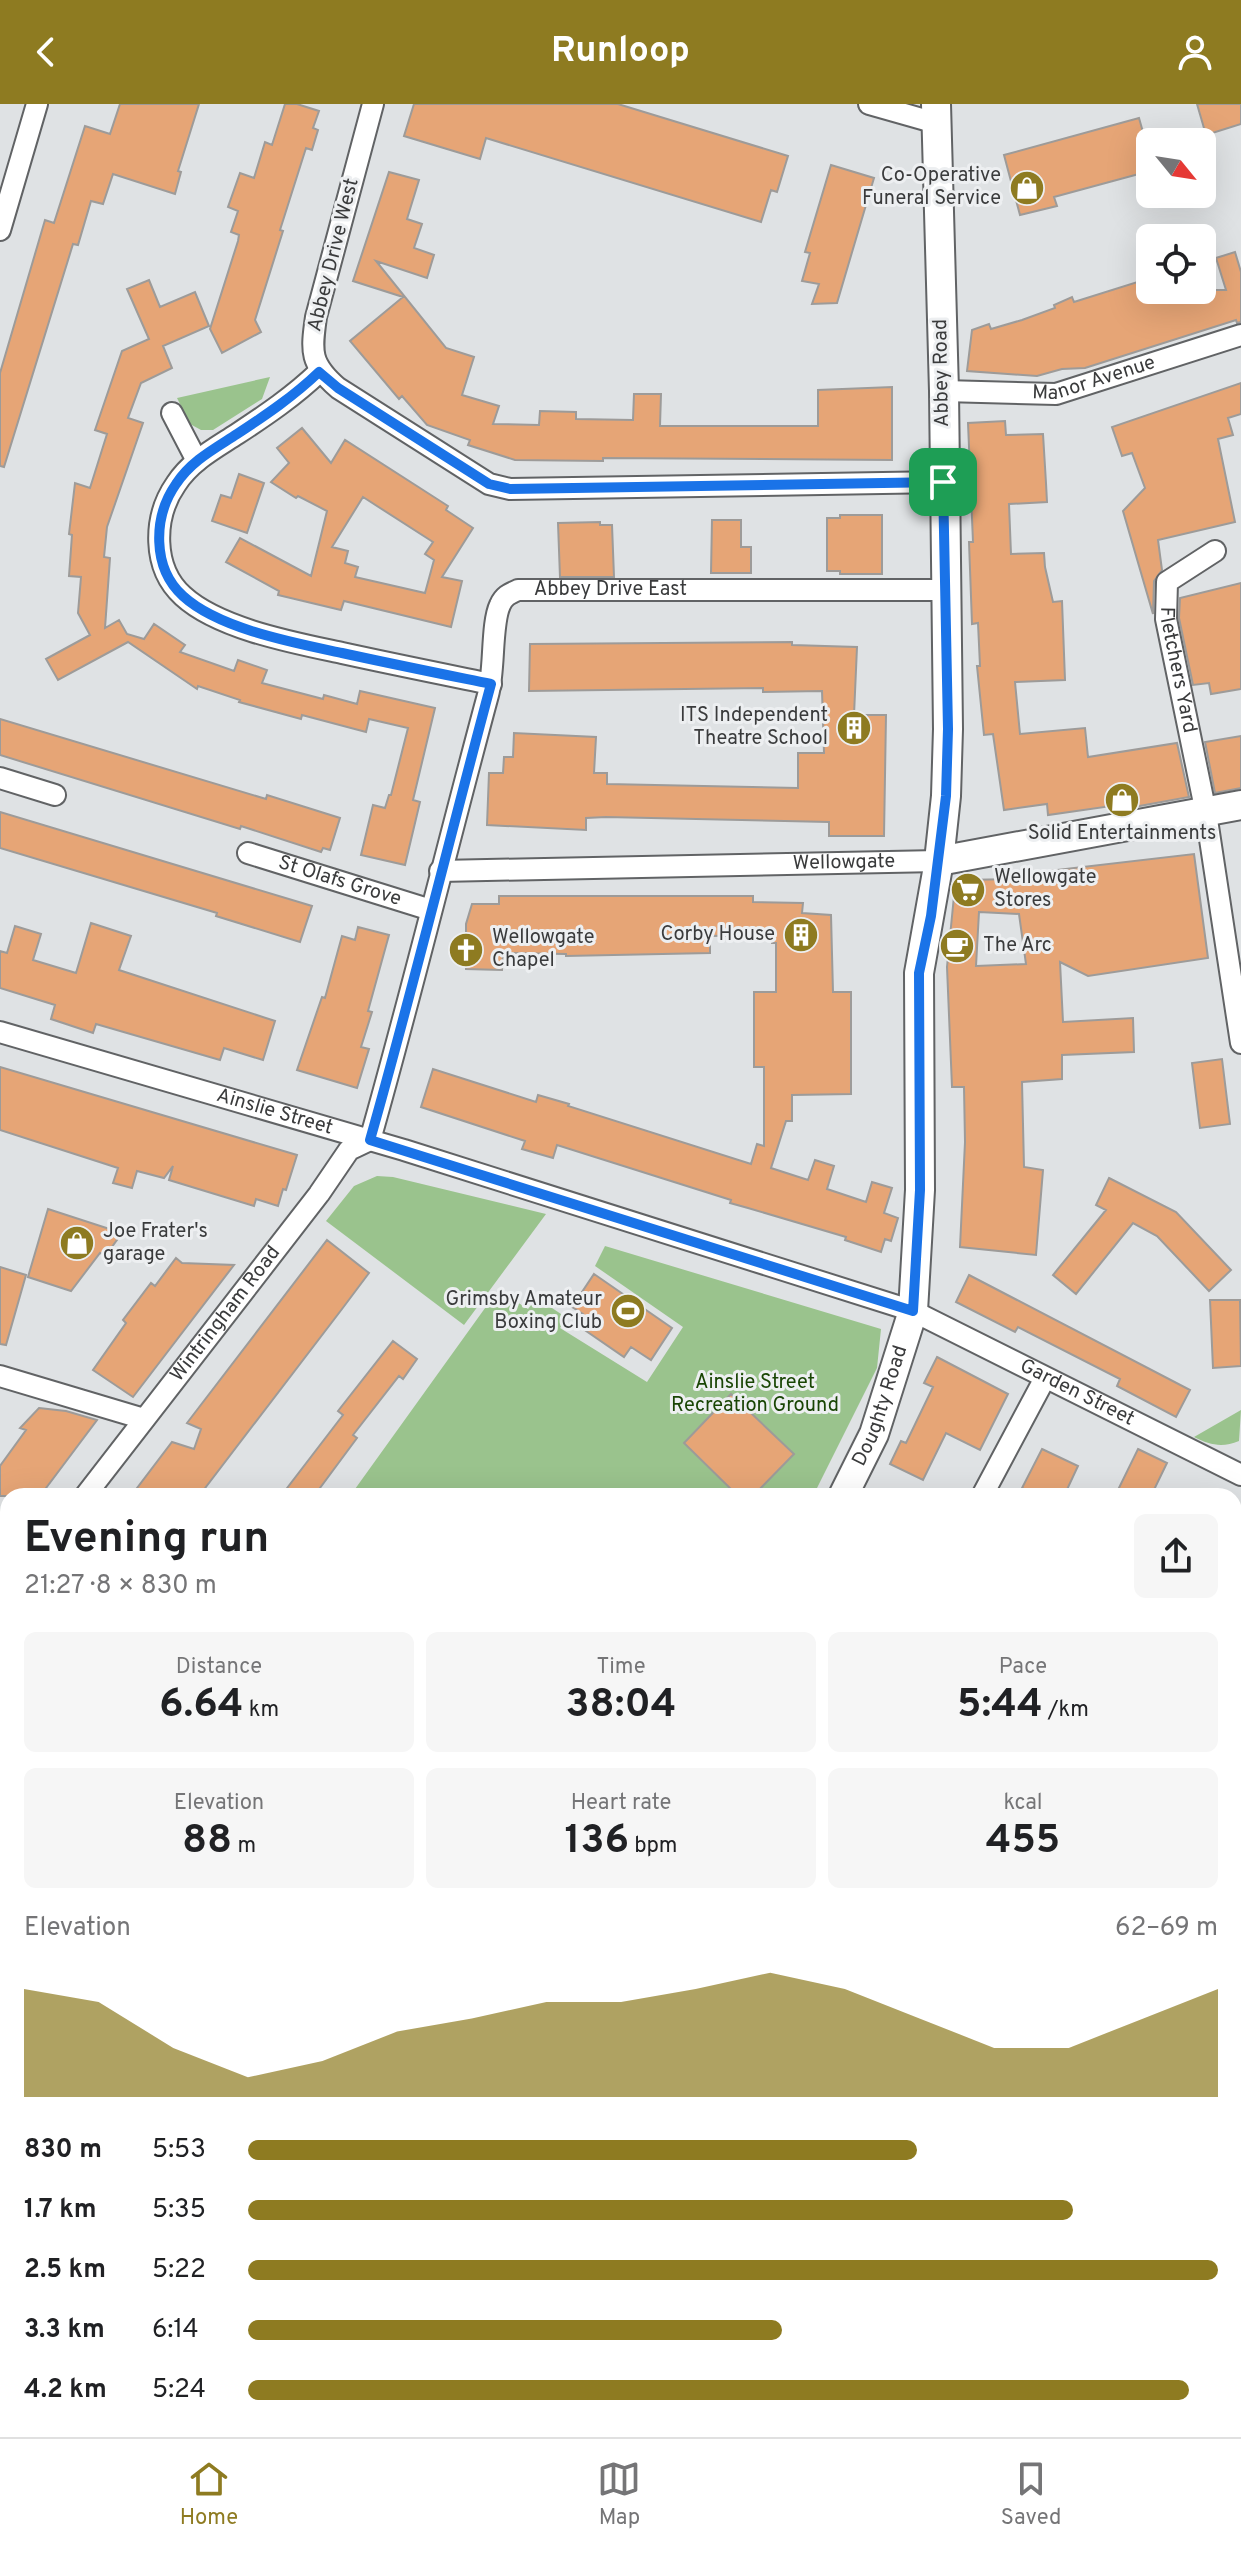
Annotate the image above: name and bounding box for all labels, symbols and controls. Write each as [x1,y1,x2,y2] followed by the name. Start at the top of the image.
[551,29,690,75] text: Runloop
[24,30,68,74] icon: back
[1173,30,1217,74] icon: person
[1136,128,1216,208] north arrow
[1136,128,1216,304] map controls
[862,163,1001,212] place label: Co-Operative Funeral Service
[1008,169,1046,207] shop icon: Co-Operative Funeral Service
[302,175,366,335] street label: Abbey Drive West
[1136,224,1216,304] button: locate
[928,319,956,427] street label: Abbey Road
[1032,350,1159,407] street label: Manor Avenue
[909,448,977,516] pin
[921,460,965,504] icon: arrive
[534,577,687,603] street label: Abbey Drive East
[1153,606,1202,735] street label: Fletchers Yard
[680,703,828,752] place label: ITS Independent Theatre School
[835,709,873,747] building icon: ITS Independent Theatre School
[1103,781,1141,819] shop icon: Solid Entertainments
[1028,821,1216,847] place label: Solid Entertainments
[792,849,895,877] street label: Wellowgate
[275,850,404,913] street label: St Olafs Grove
[994,865,1096,914] place label: Wellowgate Stores
[949,871,987,909] supermarket icon: Wellowgate Stores
[782,916,820,954] building icon: Corby House
[660,922,775,948] place label: Corby House
[492,925,594,974] place label: Wellowgate Chapel
[938,927,976,965] cafe icon: The Arc
[447,931,485,969] church icon: Wellowgate Chapel
[983,933,1052,959] place label: The Arc
[213,1083,336,1142] street label: Ainslie Street
[103,1219,208,1268] place label: Joe Frater's garage
[58,1224,96,1262] shop icon: Joe Frater's garage
[165,1241,287,1388] street label: Wintringham Road
[445,1287,602,1336] place label: Grimsby Amateur Boxing Club
[609,1292,647,1330] sports icon: Grimsby Amateur Boxing Club
[847,1342,914,1471] street label: Doughty Road
[1015,1353,1139,1433] street label: Garden Street
[671,1370,839,1419] park label: Ainslie Street Recreation Ground
[24,1512,269,1568] text: Evening run
[1134,1514,1218,1598] button: share
[24,1570,217,1603] text: 21:27 · 8 × 830 m
[176,1654,262,1681] text: Distance
[596,1654,646,1681] text: Time
[999,1654,1047,1681] text: Pace
[159,1681,243,1731] text: 6.64
[566,1681,676,1731] text: 38:04
[957,1681,1043,1731] text: 5:44
[243,1697,279,1724] text: km
[1043,1697,1089,1724] text: /km
[174,1790,264,1817] text: Elevation
[571,1790,671,1817] text: Heart rate
[1003,1790,1043,1817] text: kcal
[182,1817,232,1867] text: 88
[565,1817,629,1867] text: 136
[986,1817,1060,1867] text: 455
[232,1833,256,1860] text: m
[629,1833,677,1860] text: bpm
[24,1912,131,1945] text: Elevation
[1115,1912,1218,1945] text: 62–69 m
[24,2134,102,2167] text: 830 m
[152,2134,206,2167] text: 5:53
[24,2194,97,2227] text: 1.7 km
[152,2194,206,2227] text: 5:35
[24,2254,106,2287] text: 2.5 km
[152,2254,206,2287] text: 5:22
[24,2314,105,2347] text: 3.3 km
[152,2314,199,2347] text: 6:14
[24,2374,107,2407] text: 4.2 km
[152,2374,206,2407] text: 5:24
[180,2457,238,2532] tab: Home
[597,2457,641,2532] tab: Map
[1001,2457,1061,2532] tab: Saved

